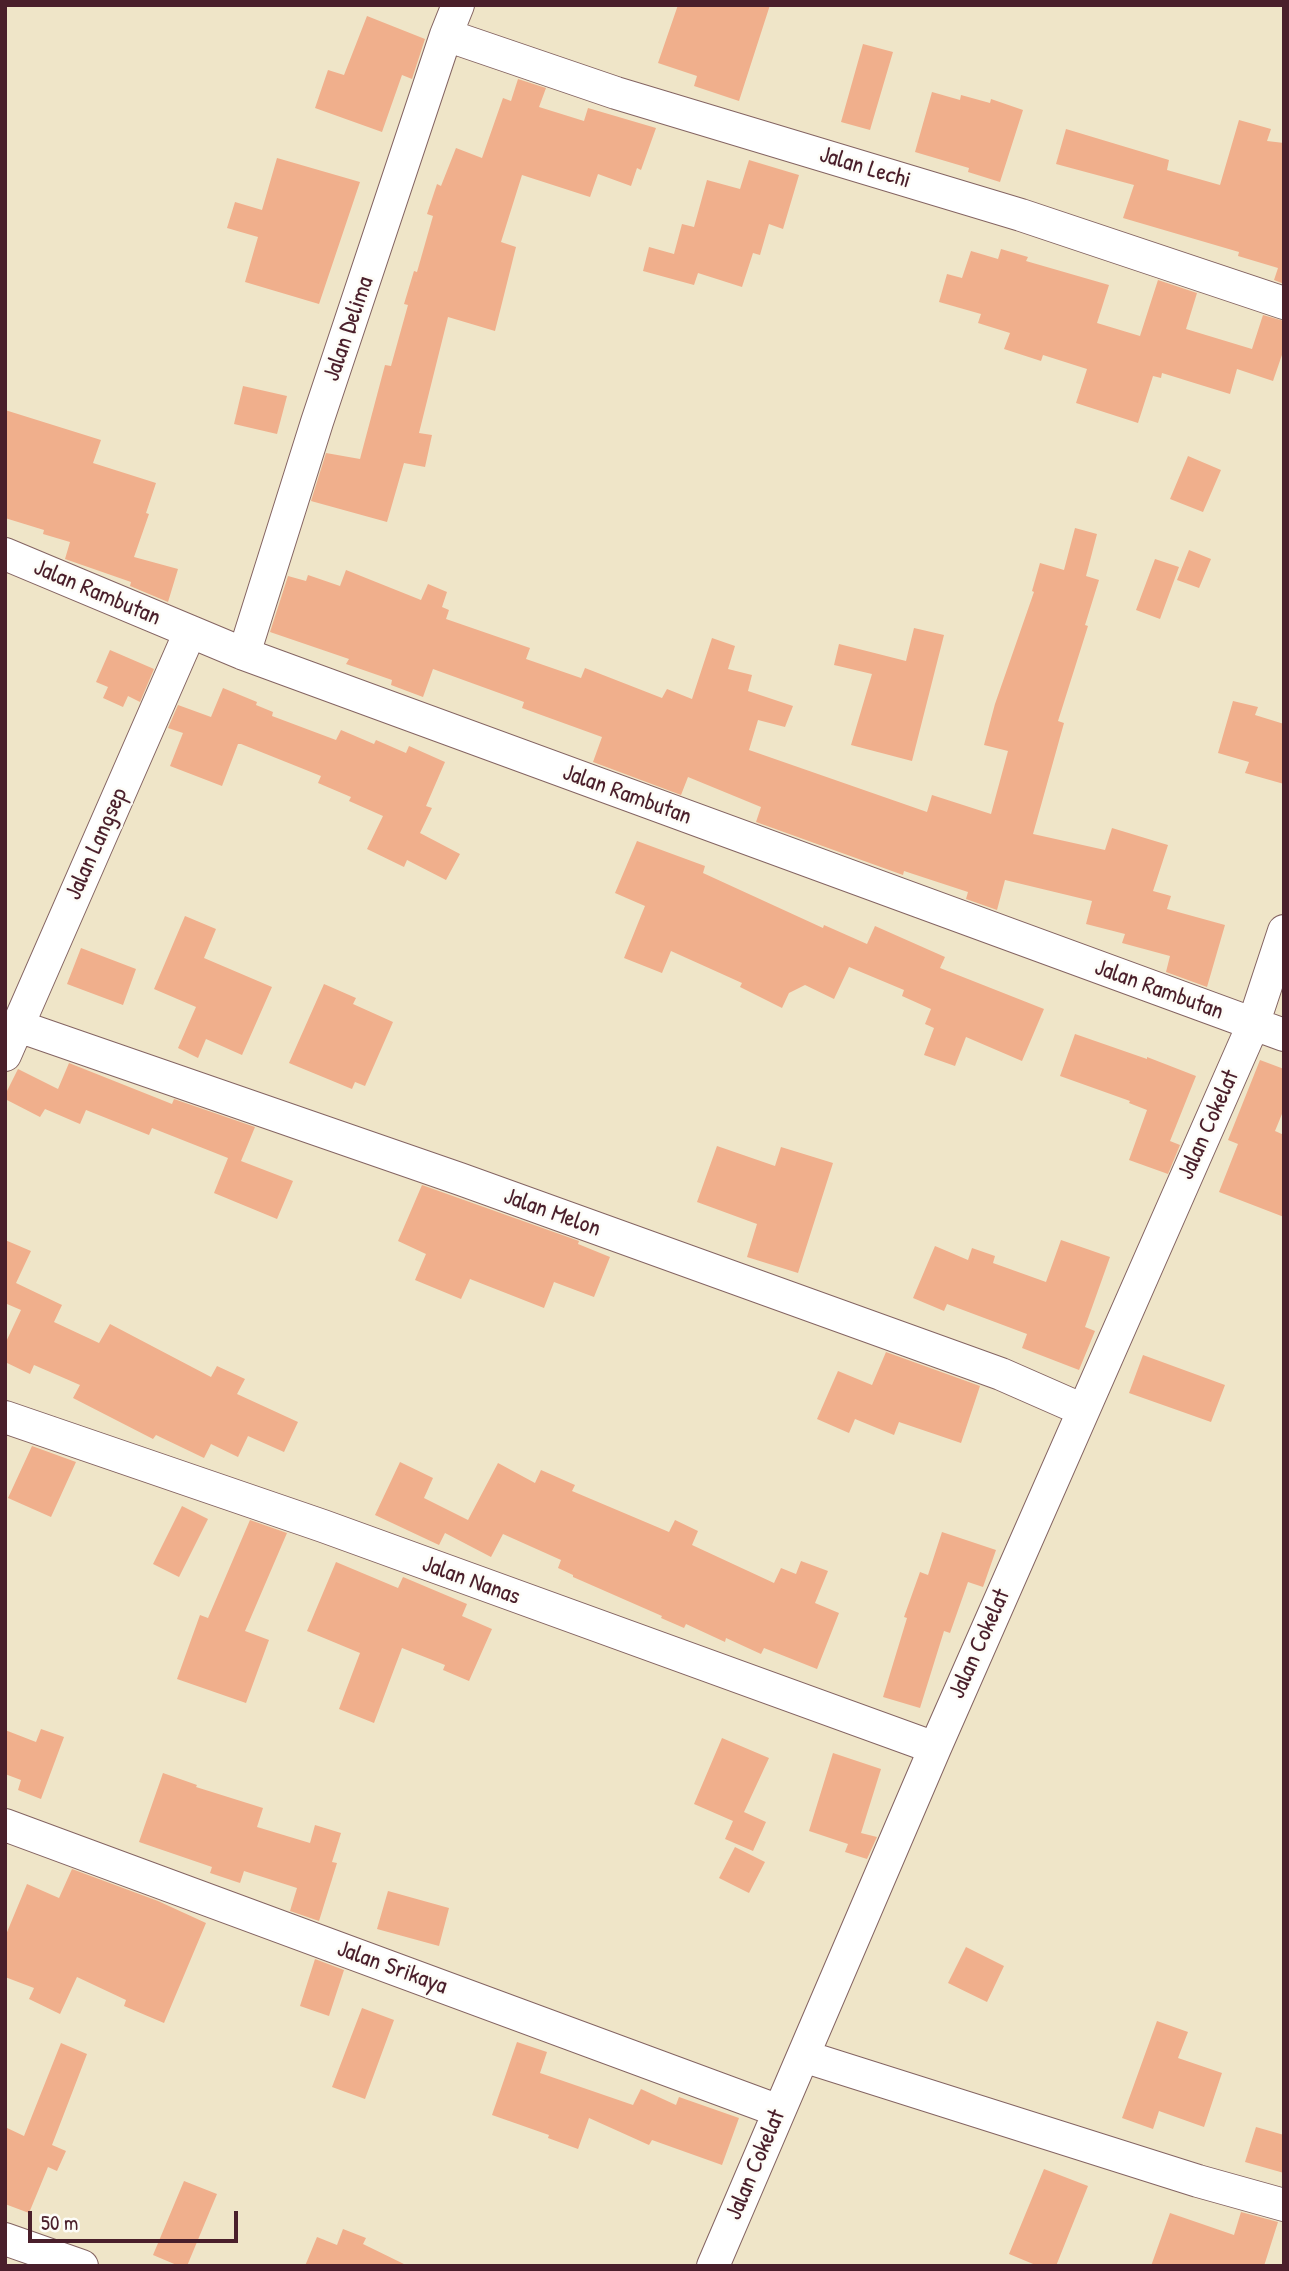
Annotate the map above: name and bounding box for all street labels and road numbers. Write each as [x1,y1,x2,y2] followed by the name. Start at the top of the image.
[816,141,914,195] street label: Jalan Lechi
[318,273,380,385] street label: Jalan Delima
[29,553,165,633] street label: Jalan Rambutan
[559,758,695,832] street label: Jalan Rambutan
[60,784,134,904] street label: Jalan Langsep
[1091,953,1227,1027] street label: Jalan Rambutan
[1172,1066,1246,1184] street label: Jalan Cokelat
[500,1182,604,1244] street label: Jalan Melon
[418,1550,524,1612] street label: Jalan Nanas
[943,1585,1017,1703] street label: Jalan Cokelat
[333,1935,451,2001] street label: Jalan Srikaya
[720,2106,792,2224] street label: Jalan Cokelat

